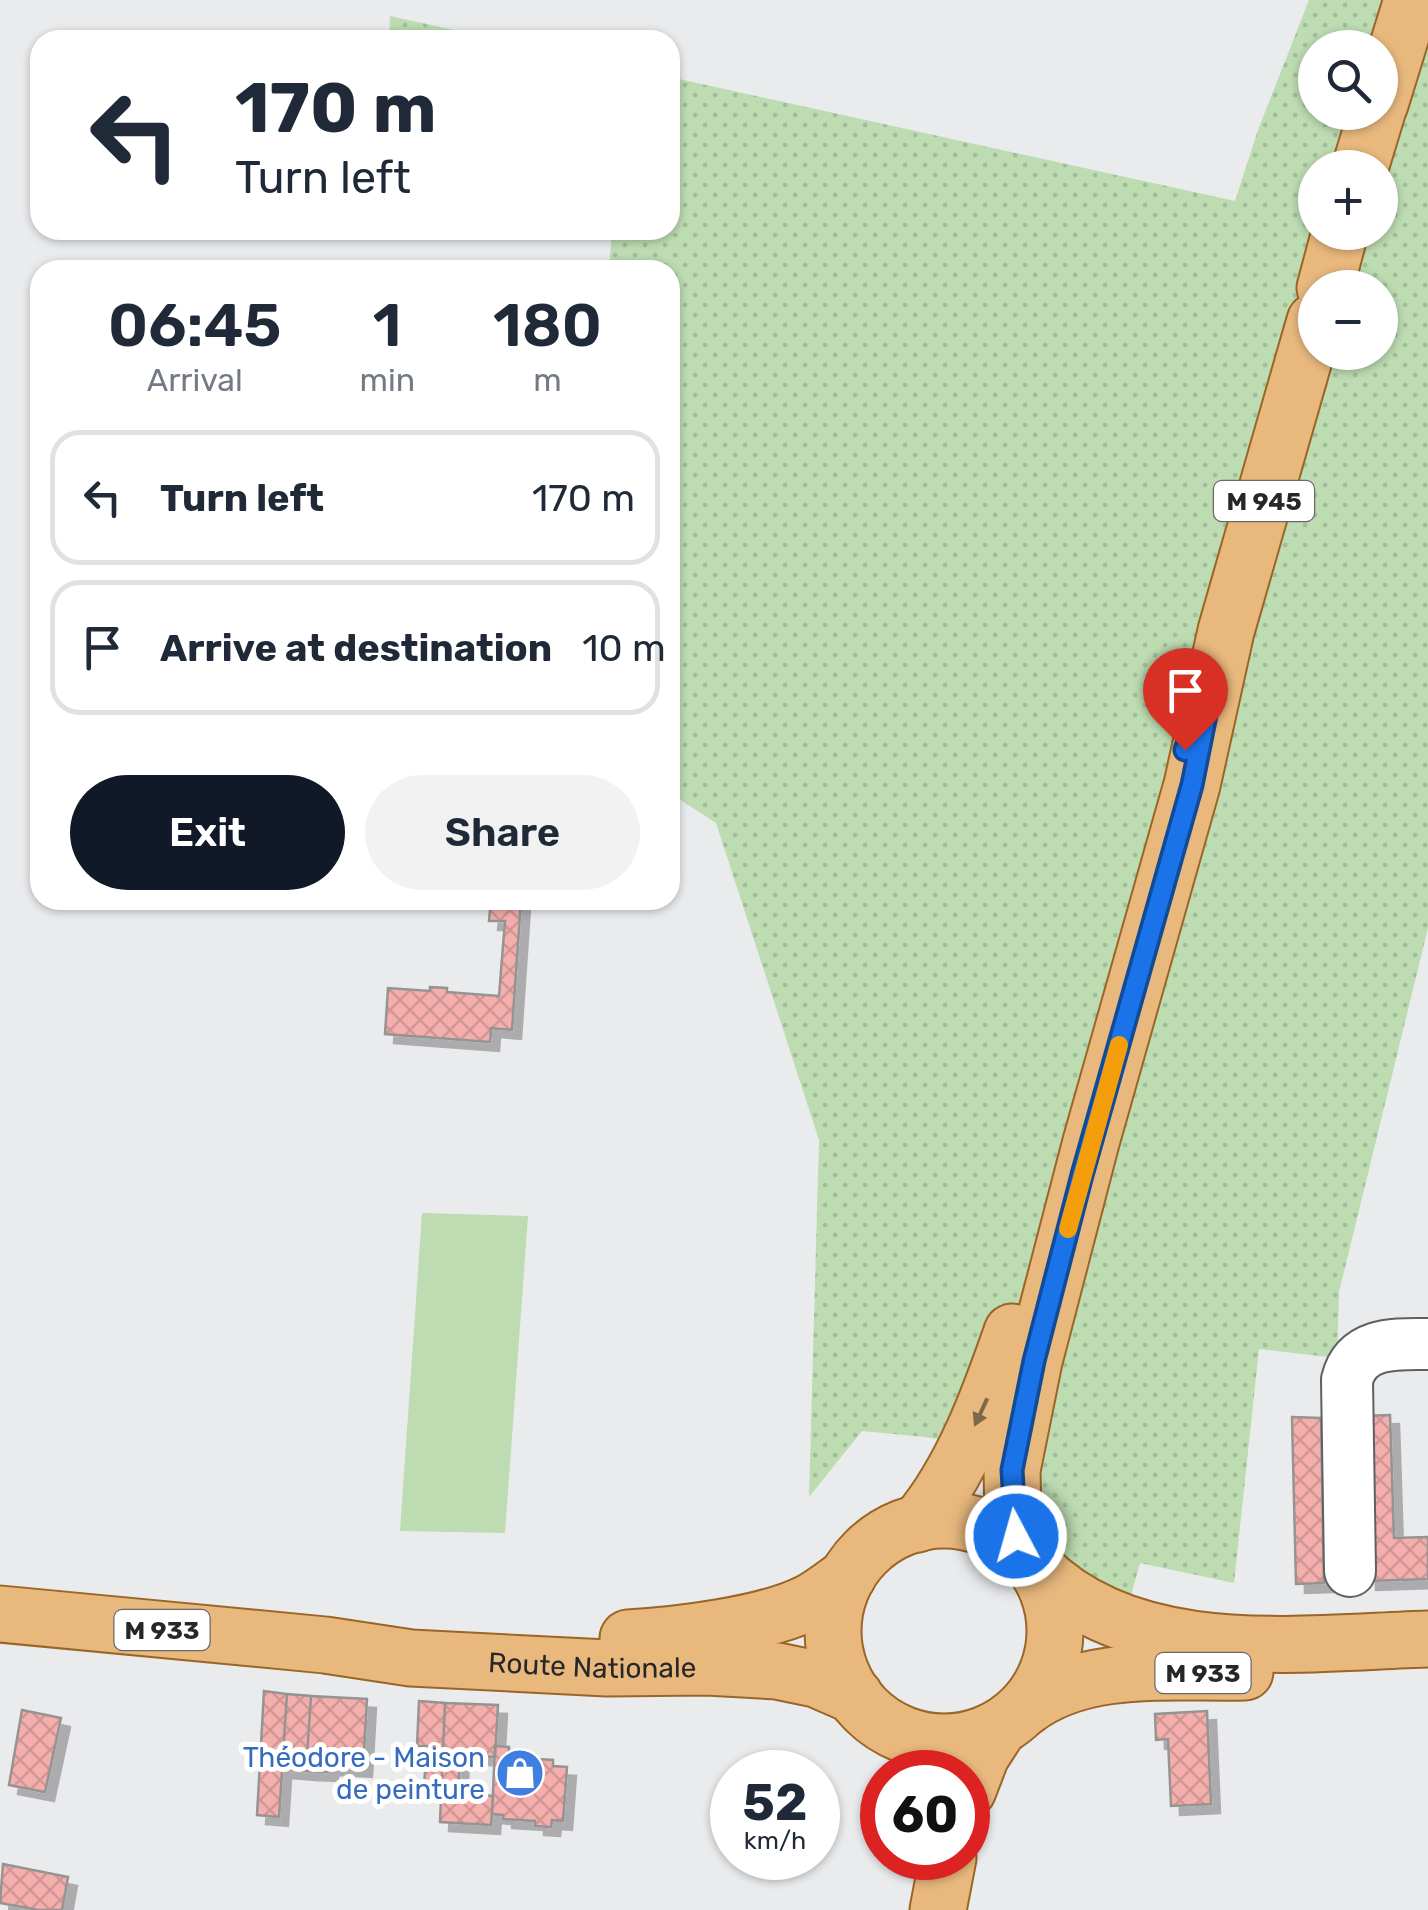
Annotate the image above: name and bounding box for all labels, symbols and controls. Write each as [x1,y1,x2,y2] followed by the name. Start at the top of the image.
[1298,30,1398,370] map controls
[1298,30,1398,130] button: search
[235,67,437,150] text: 170 m
[70,70,200,200] icon: left
[1298,150,1398,250] button: +
[235,151,411,204] text: Turn left
[1298,270,1398,370] button: −
[108,290,281,361] text: 06:45
[373,290,402,361] text: 1
[493,290,602,361] text: 180
[147,361,243,399] text: Arrival
[359,361,415,399] text: min
[533,361,562,399] text: m
[75,470,130,525] icon: left
[160,475,324,521] text: Turn left
[532,475,635,521] text: 170 m
[1214,481,1314,521] road number: M 945
[75,620,130,675] icon: arrive
[160,625,552,671] text: Arrive at destination
[582,625,666,671] text: 10 m
[1143,648,1228,751] pin
[1158,663,1213,718] icon: arrive
[70,775,345,890] button: Exit
[365,775,640,890] button: Share
[973,1398,990,1427] one-way arrow
[964,1484,1068,1588] position arrow
[114,1610,210,1650] road number: M 933
[487,1646,697,1685] street label: Route Nationale
[1156,1653,1250,1693] road number: M 933
[243,1741,485,1806] place label: Théodore - Maison de peinture
[494,1747,546,1799] shop icon: Théodore - Maison de peinture
[860,1750,990,1880] speed limit sign: 60
[743,1773,807,1833] text: 52
[744,1826,806,1855] text: km/h

